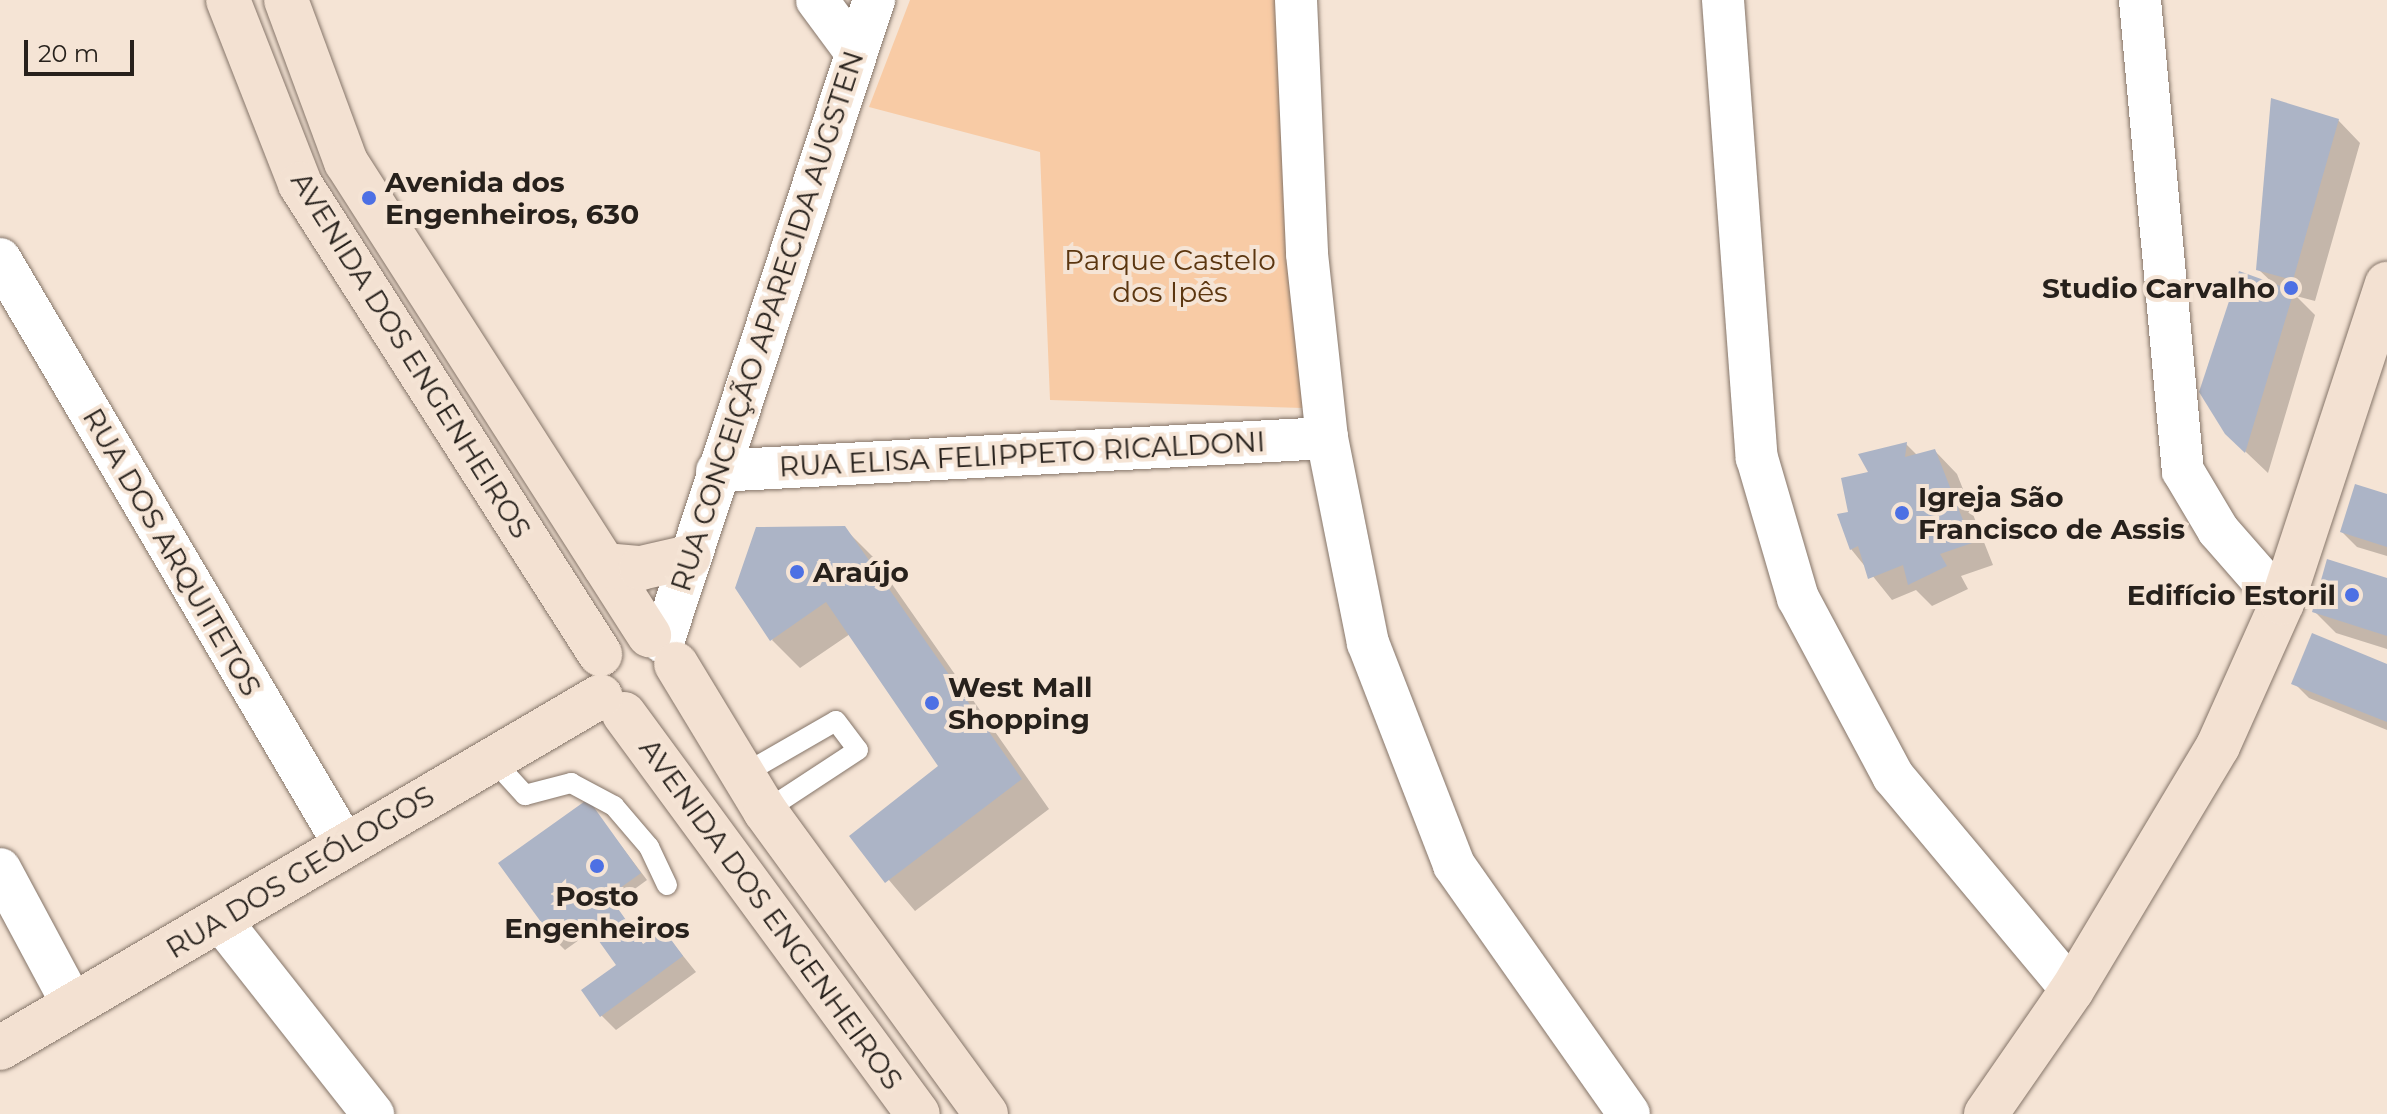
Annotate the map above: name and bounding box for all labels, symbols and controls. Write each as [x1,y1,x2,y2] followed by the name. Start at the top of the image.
[28,24,138,74] scale bar
[38,39,99,68] text: 20 m
[664,47,870,595] street label: RUA CONCEIÇÃO APARECIDA AUGSTEN
[385,165,639,231] place label: Avenida dos Engenheiros, 630
[284,166,538,544] street label: AVENIDA DOS ENGENHEIROS
[360,189,378,207] marker: Avenida dos Engenheiros, 630
[1064,243,1276,309] park label: Parque Castelo dos Ipês
[2042,271,2275,305] place label: Studio Carvalho
[2282,279,2300,297] marker: Studio Carvalho
[76,402,268,702] street label: RUA DOS ARQUITETOS
[778,424,1266,484] street label: RUA ELISA FELIPPETO RICALDONI
[1918,480,2185,546] place label: Igreja São Francisco de Assis
[1893,504,1911,522] marker: Igreja São Francisco de Assis
[813,555,909,589] place label: Araújo
[788,563,806,581] marker: Araújo
[2127,578,2336,612] place label: Edifício Estoril
[2343,586,2361,604] marker: Edifício Estoril
[948,670,1093,736] place label: West Mall Shopping
[923,694,941,712] marker: West Mall Shopping
[632,732,910,1096] street label: AVENIDA DOS ENGENHEIROS
[160,779,440,965] street label: RUA DOS GEÓLOGOS
[588,857,606,875] marker: Posto Engenheiros
[504,879,690,945] place label: Posto Engenheiros

